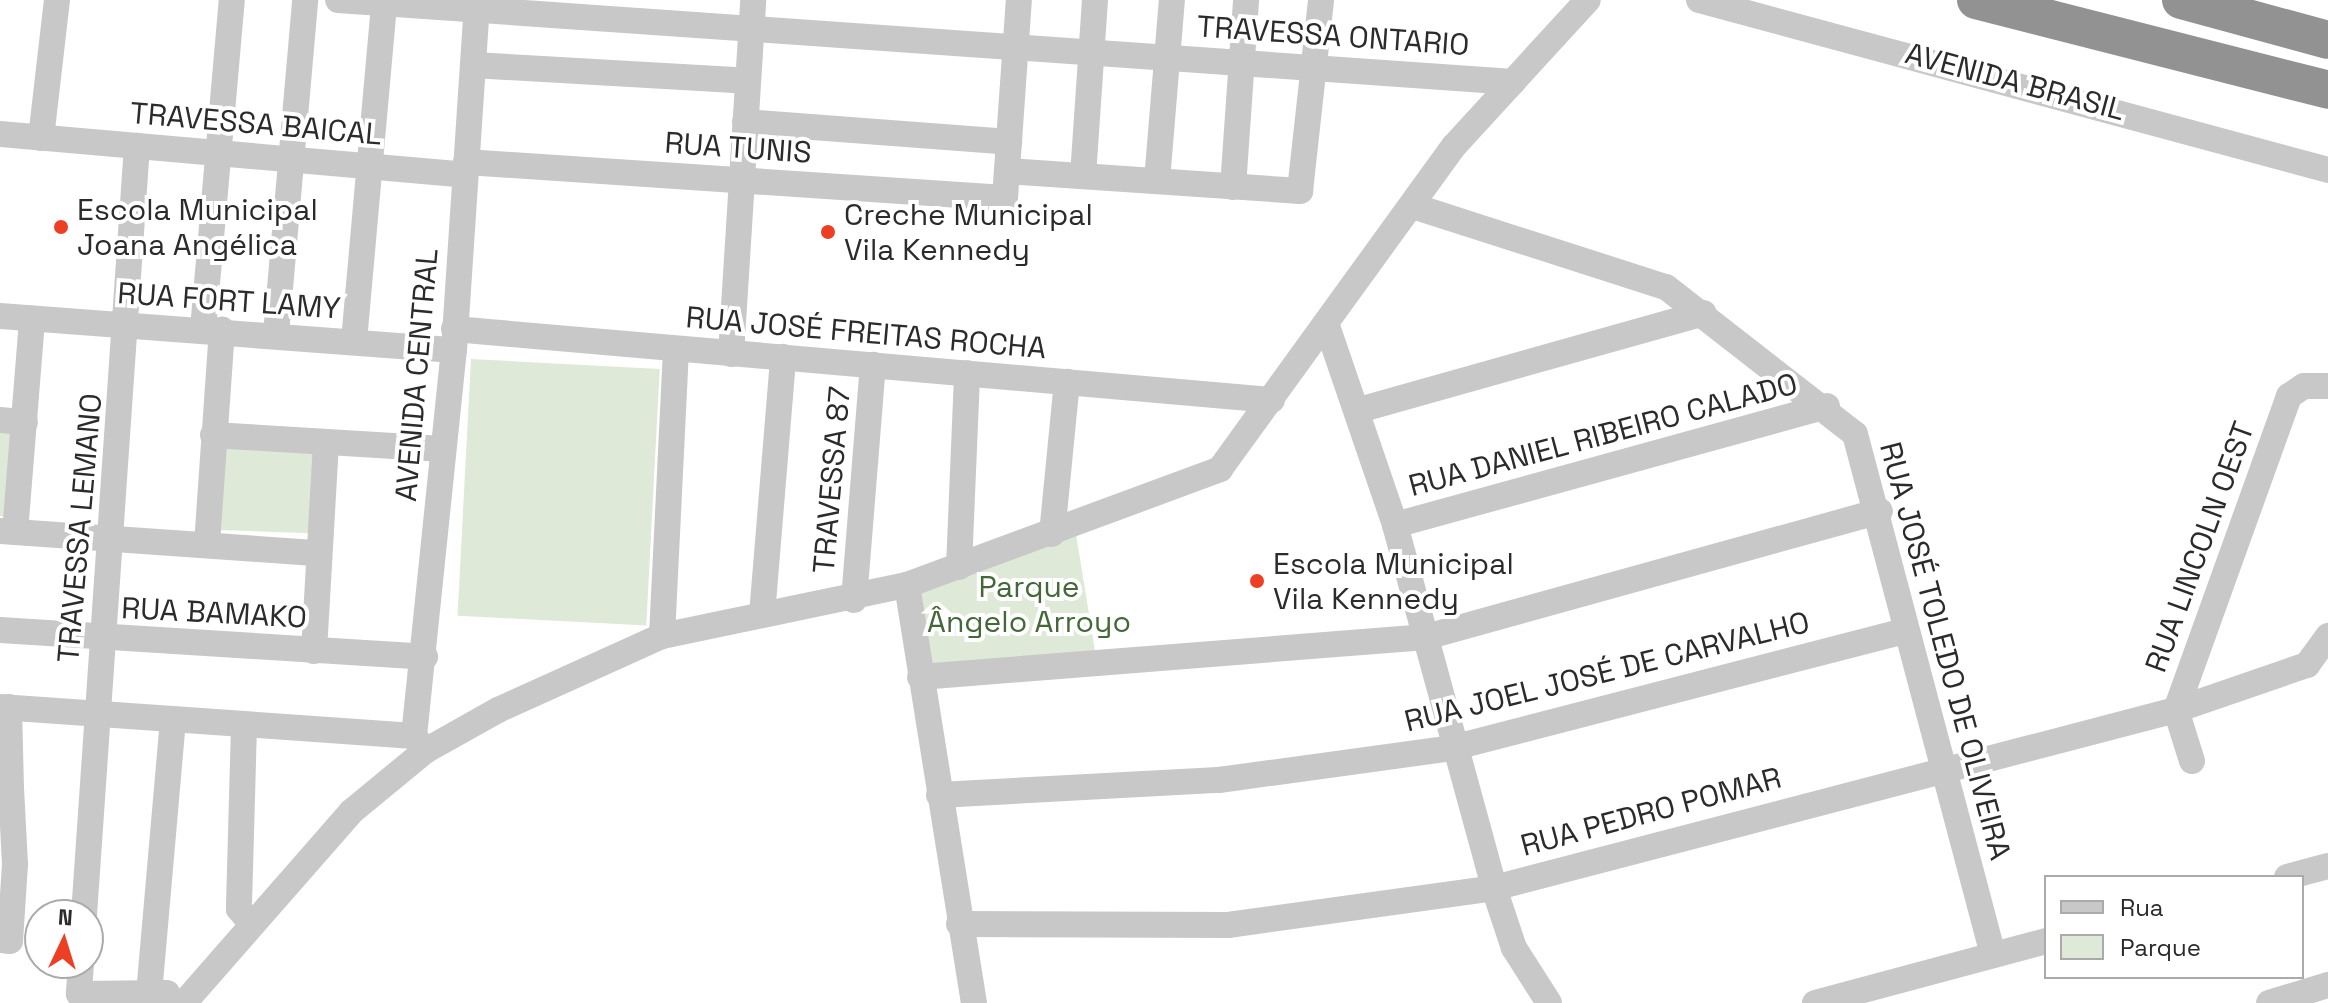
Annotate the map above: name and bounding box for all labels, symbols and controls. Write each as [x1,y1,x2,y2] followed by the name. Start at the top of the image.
[1195,9,1471,63] street label: TRAVESSA ONTARIO
[1901,35,2129,129] street label: AVENIDA BRASIL
[128,95,384,153] street label: TRAVESSA BAICAL
[663,125,813,171] street label: RUA TUNIS
[77,192,318,262] place label: Escola Municipal Joana Angélica
[844,197,1093,268] place label: Creche Municipal Vila Kennedy
[52,218,70,236] marker: Escola Municipal Joana Angélica
[819,223,837,241] marker: Creche Municipal Vila Kennedy
[388,247,446,503] street label: AVENIDA CENTRAL
[116,275,342,327] street label: RUA FORT LAMY
[684,299,1048,367] street label: RUA JOSÉ FREITAS ROCHA
[1404,366,1802,504] street label: RUA DANIEL RIBEIRO CALADO
[806,385,858,575] street label: TRAVESSA 87
[50,392,110,664] street label: TRAVESSA LEMANO
[2138,417,2262,677] street label: RUA LINCOLN OEST
[1872,438,2018,864] street label: RUA JOSÉ TOLEDO DE OLIVEIRA
[1273,546,1514,616] place label: Escola Municipal Vila Kennedy
[927,569,1131,640] park label: Parque Ângelo Arroyo
[1248,572,1266,590] marker: Escola Municipal Vila Kennedy
[120,590,308,636] street label: RUA BAMAKO
[1400,604,1814,740] street label: RUA JOEL JOSÉ DE CARVALHO
[1517,760,1785,864] street label: RUA PEDRO POMAR
[2044,875,2304,979] legend
[2120,892,2164,923] text: Rua
[24,899,104,979] north arrow
[57,903,74,932] text: N
[2120,932,2201,963] text: Parque

